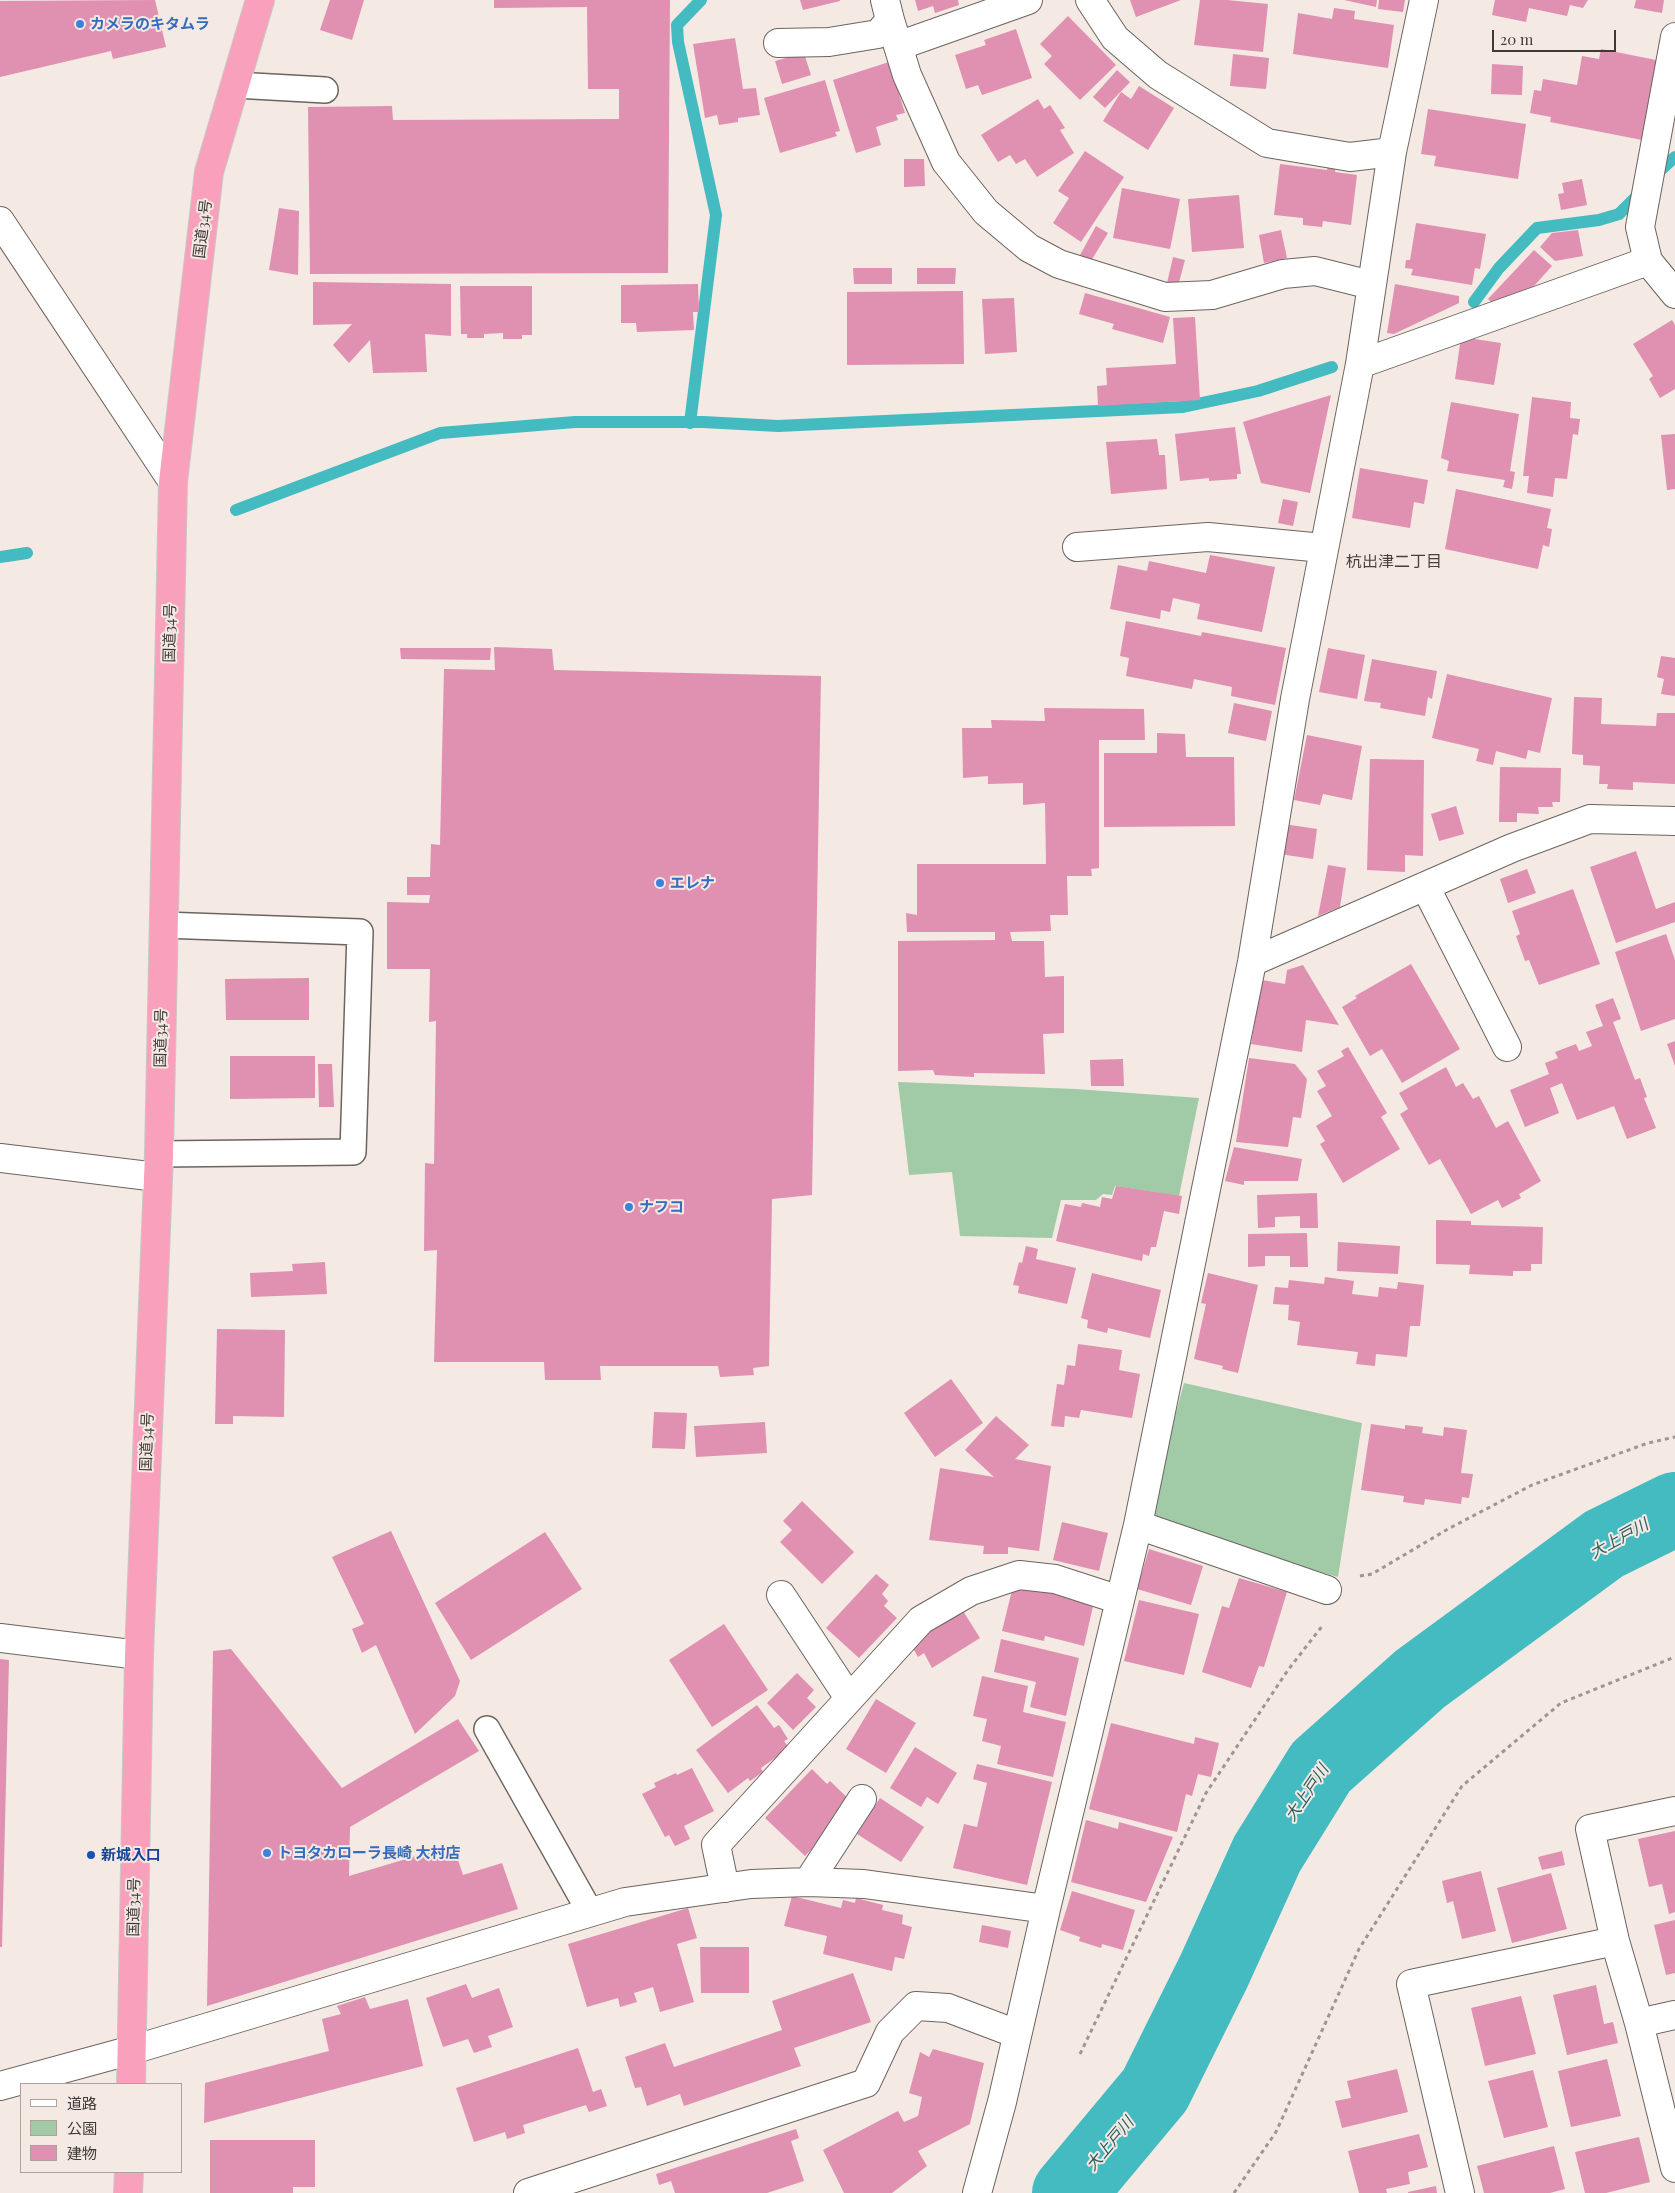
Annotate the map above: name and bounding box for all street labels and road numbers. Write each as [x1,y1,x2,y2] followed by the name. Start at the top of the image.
[190,199,216,259] street label: 国道34号
[160,603,180,663] street label: 国道34号
[151,1008,171,1068] street label: 国道34号
[137,1412,157,1472] street label: 国道34号
[124,1877,144,1937] street label: 国道34号

